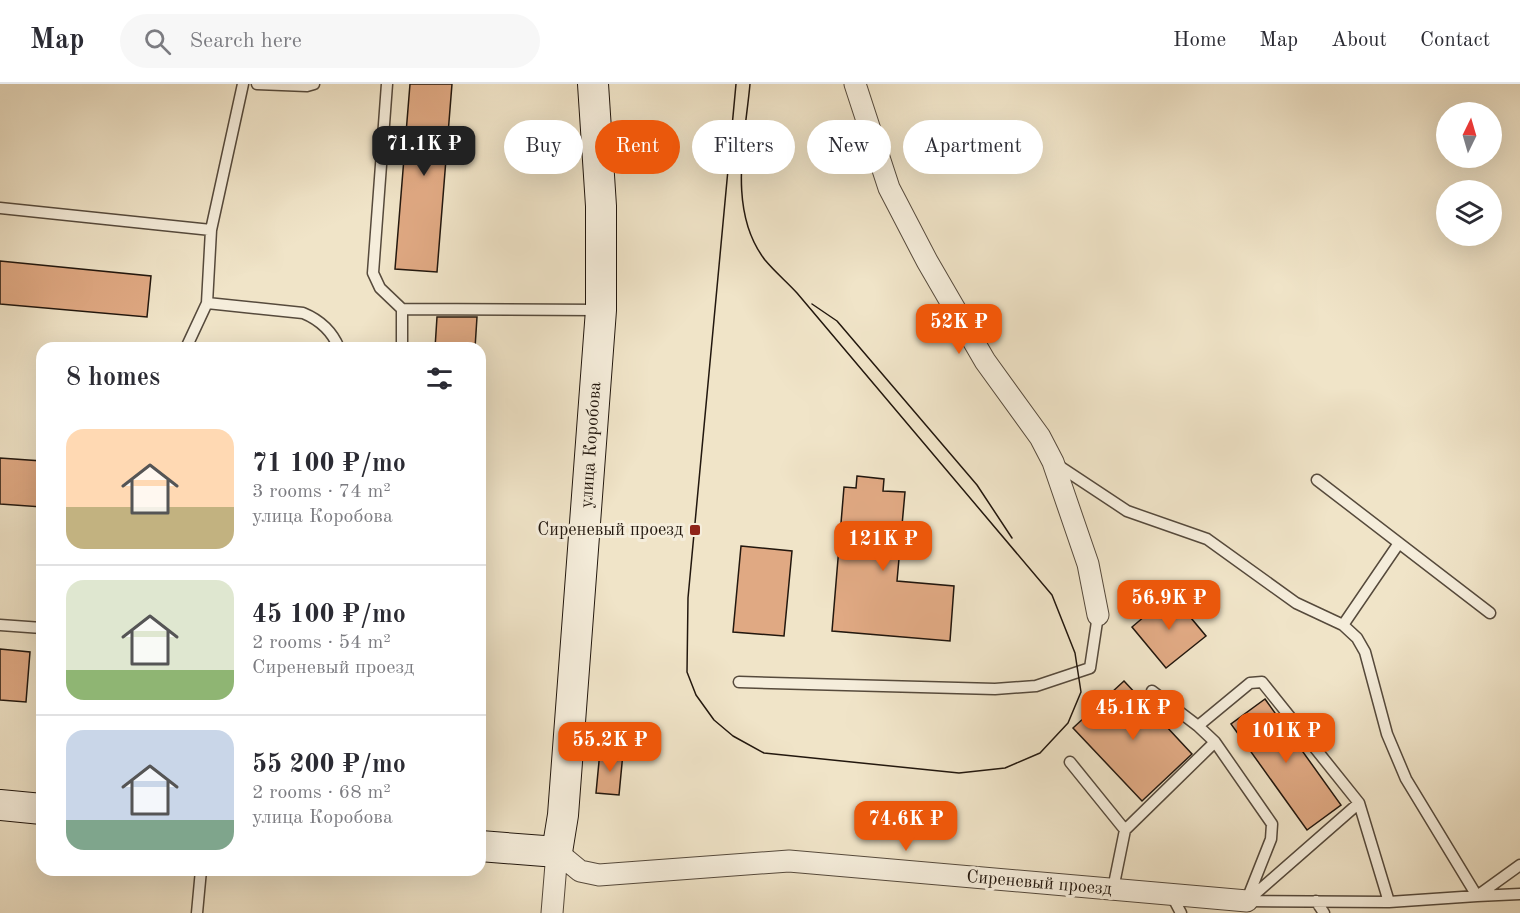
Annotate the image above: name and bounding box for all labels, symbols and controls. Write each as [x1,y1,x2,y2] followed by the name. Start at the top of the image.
[120,14,540,68] search box
[141,25,174,58] icon: search
[30,27,84,55] text: Map
[189,30,302,52] text: Search here
[1173,30,1226,51] text: Home
[1259,30,1298,51] text: Map
[1331,30,1387,51] text: About
[1420,30,1490,51] text: Contact
[1436,102,1502,168] north arrow
[1436,102,1502,246] map controls
[504,120,583,174] chip: Buy
[595,120,680,174] chip: Rent
[692,120,795,174] chip: Filters
[807,120,891,174] chip: New
[903,120,1043,174] chip: Apartment
[369,126,479,177] pin: 71.1K ₽
[386,135,462,155] text: 71.1K ₽
[1436,180,1502,246] button: layers
[917,304,1001,355] pin: 52K ₽
[930,313,988,333] text: 52K ₽
[423,362,456,395] icon: filters
[66,365,160,391] text: 8 homes
[578,381,604,509] street label: улица Коробова
[252,451,406,477] text: 71 100 ₽/mo
[114,453,186,525] icon: home
[252,482,391,502] text: 3 rooms · 74 m²
[252,507,393,527] text: улица Коробова
[537,521,683,539] place label: Сиреневый проезд
[834,521,932,572] pin: 121K ₽
[688,523,702,537] marker: Сиреневый проезд
[848,530,918,550] text: 121K ₽
[1114,580,1224,631] pin: 56.9K ₽
[1131,589,1207,609] text: 56.9K ₽
[252,602,406,628] text: 45 100 ₽/mo
[114,604,186,676] icon: home
[252,633,391,653] text: 2 rooms · 54 m²
[252,658,414,678] text: Сиреневый проезд
[1078,690,1188,741] pin: 45.1K ₽
[1095,699,1171,719] text: 45.1K ₽
[1237,713,1335,764] pin: 101K ₽
[555,722,665,773] pin: 55.2K ₽
[1251,722,1321,742] text: 101K ₽
[572,731,648,751] text: 55.2K ₽
[252,752,406,778] text: 55 200 ₽/mo
[114,754,186,826] icon: home
[252,783,391,803] text: 2 rooms · 68 m²
[851,801,961,852] pin: 74.6K ₽
[252,808,393,828] text: улица Коробова
[868,810,944,830] text: 74.6K ₽
[966,868,1113,898] street label: Сиреневый проезд

